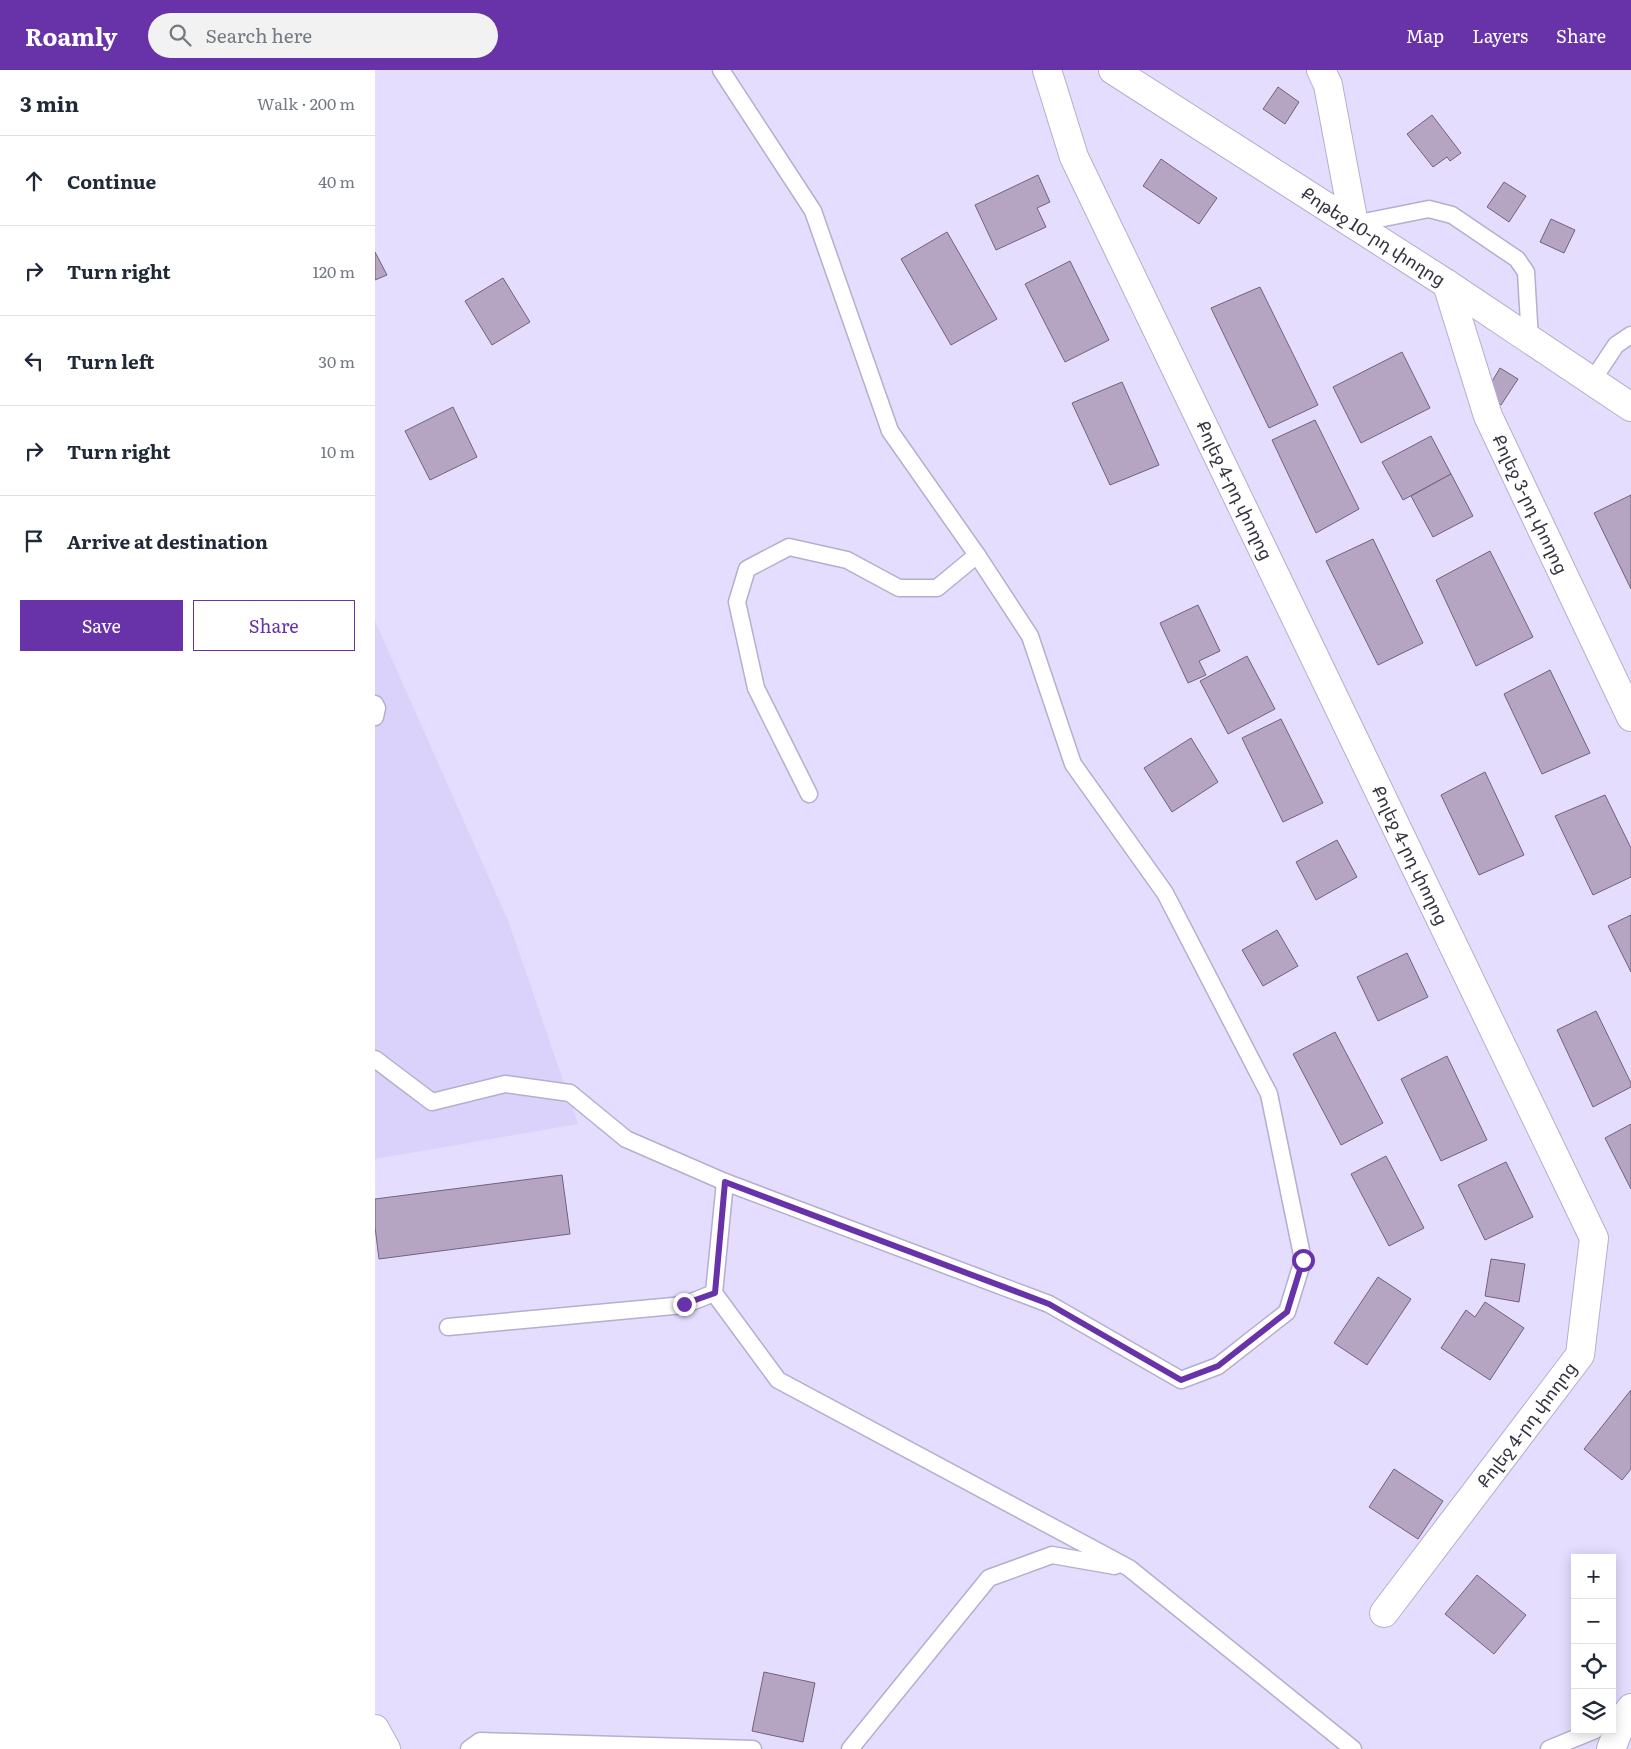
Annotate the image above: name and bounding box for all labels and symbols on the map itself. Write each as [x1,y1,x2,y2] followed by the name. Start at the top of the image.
[1296,179,1452,292] street label: Քոթեջ 10-րդ փողոց
[1191,415,1281,564] street label: Քոլեջ 4-րդ փողոց
[1487,429,1576,578] street label: Քոլեջ 3-րդ փողոց
[1366,780,1456,929] street label: Քոլեջ 4-րդ փողոց
[1292,1249,1315,1272] route start
[673,1293,696,1316] route end
[1469,1355,1582,1493] street label: Քոլեջ 4-րդ փողոց

